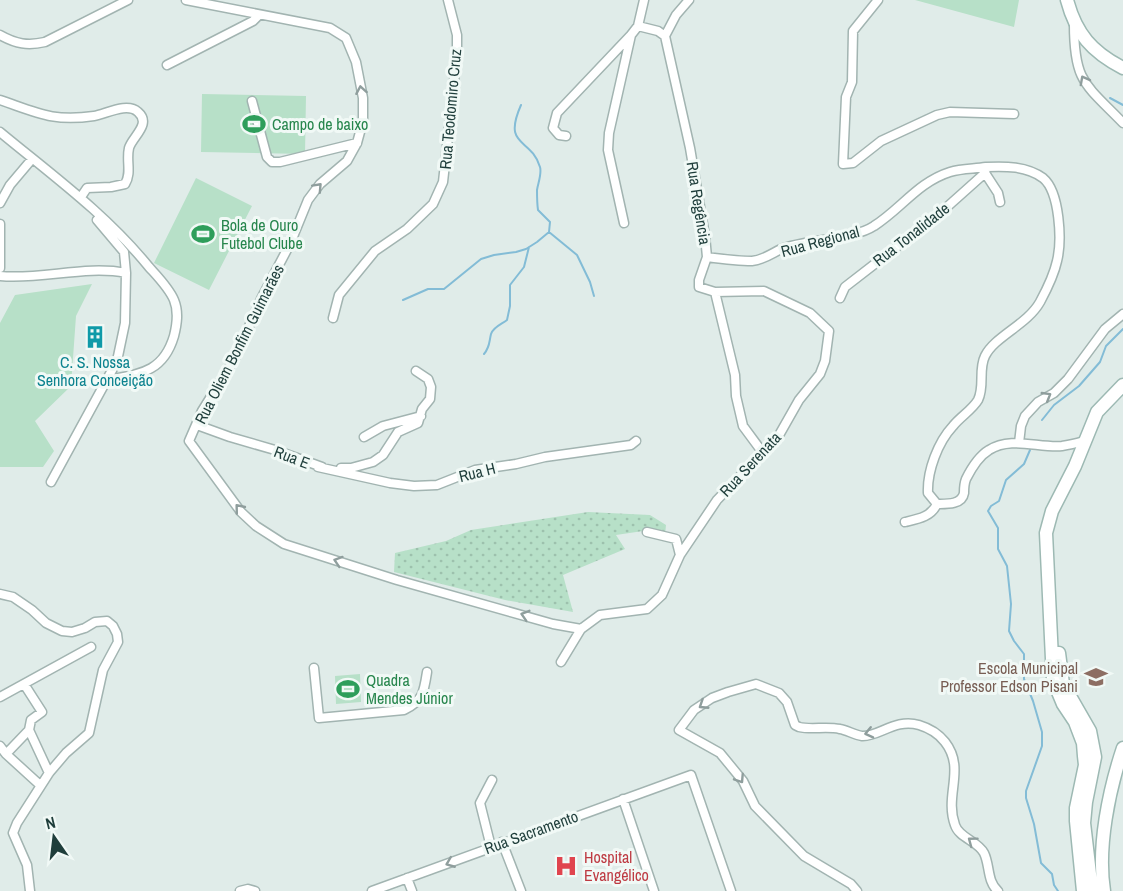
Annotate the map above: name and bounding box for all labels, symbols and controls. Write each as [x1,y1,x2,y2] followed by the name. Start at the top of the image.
[434,47,466,170] street label: Rua Teodomiro Cruz
[1080,76,1091,86] one-way arrow
[356,85,368,94] one-way arrow
[241,111,267,137] sports icon: Campo de baixo
[272,113,368,135] place label: Campo de baixo
[682,160,717,247] street label: Rua Regência
[311,184,322,195] one-way arrow
[868,197,954,271] street label: Rua Tonalidade
[221,214,303,254] place label: Bola de Ouro Futebol Clube
[778,220,862,262] street label: Rua Regional
[190,221,216,247] sports icon: Bola de Ouro Futebol Clube
[189,260,289,428] street label: Rua Oliem Bonfim Guimarães
[82,324,108,350] building icon: C. S. Nossa Senhora Conceição
[37,351,153,391] place label: C. S. Nossa Senhora Conceição
[1041,392,1051,404] one-way arrow
[714,426,786,501] street label: Rua Serenata
[271,440,313,474] street label: Rua E
[456,457,498,487] street label: Rua H
[235,504,246,515] one-way arrow
[333,555,344,568] one-way arrow
[520,610,531,622] one-way arrow
[940,657,1078,697] place label: Escola Municipal Professor Edson Pisani
[1083,664,1109,690] school or university icon: Escola Municipal Professor Edson Pisani
[366,669,453,709] place label: Quadra Mendes Júnior
[335,676,361,702] sports icon: Quadra Mendes Júnior
[698,698,709,709] one-way arrow
[864,725,874,738] one-way arrow
[733,772,744,783] one-way arrow
[481,805,581,859] street label: Rua Sacramento
[24,807,84,867] north arrow
[43,811,58,834] text: N
[967,838,978,849] one-way arrow
[584,846,649,886] place label: Hospital Evangélico
[553,853,579,879] hospital icon: Hospital Evangélico
[445,856,456,868] one-way arrow

